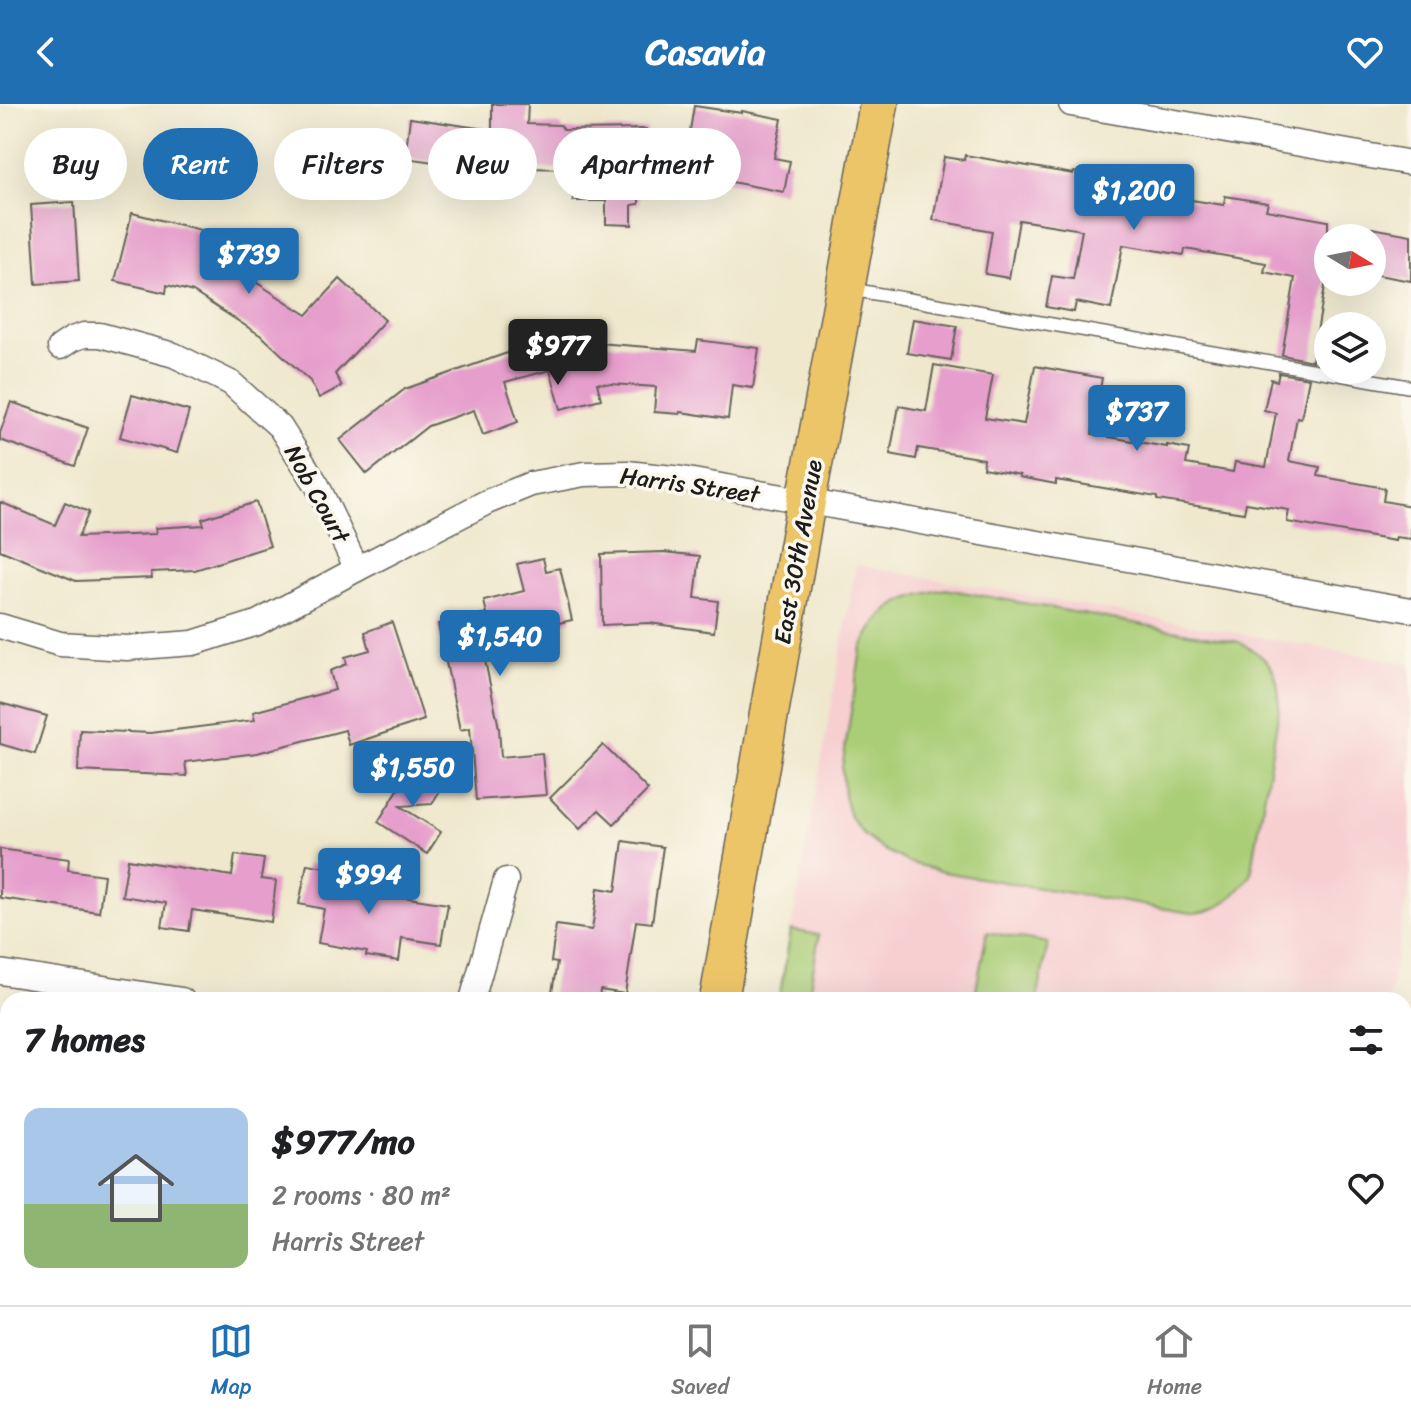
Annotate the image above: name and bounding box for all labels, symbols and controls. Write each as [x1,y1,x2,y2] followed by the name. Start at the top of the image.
[646,20,765,84] text: Casavia
[24,30,68,74] icon: back
[1343,30,1387,74] icon: heart
[24,128,127,200] chip: Buy
[143,128,258,200] chip: Rent
[274,128,412,200] chip: Filters
[428,128,537,200] chip: New
[553,128,741,200] chip: Apartment
[1069,164,1199,232] pin: $1,200
[1092,167,1176,213] text: $1,200
[1314,224,1386,296] north arrow
[1314,224,1386,384] map controls
[202,228,296,296] pin: $739
[218,231,280,277] text: $739
[1314,312,1386,384] button: layers
[511,319,605,387] pin: $977
[526,322,590,368] text: $977
[1090,385,1184,453] pin: $737
[1106,388,1168,434] text: $737
[273,437,362,552] street label: Nob Court
[618,454,764,516] street label: Harris Street
[761,456,835,648] street label: East 30th Avenue
[435,610,565,678] pin: $1,540
[458,613,542,659] text: $1,540
[348,741,478,809] pin: $1,550
[371,744,455,790] text: $1,550
[322,848,416,916] pin: $994
[336,851,402,897] text: $994
[24,1010,145,1070] text: 7 homes
[1344,1018,1388,1062] icon: filters
[272,1112,415,1172] text: $977/mo
[88,1140,184,1236] icon: home
[1344,1166,1388,1210] icon: heart
[272,1172,451,1218] text: 2 rooms · 80 m²
[272,1218,424,1264] text: Harris Street
[209,1319,253,1406] tab: Map
[671,1319,729,1406] tab: Saved
[1147,1319,1202,1406] tab: Home

